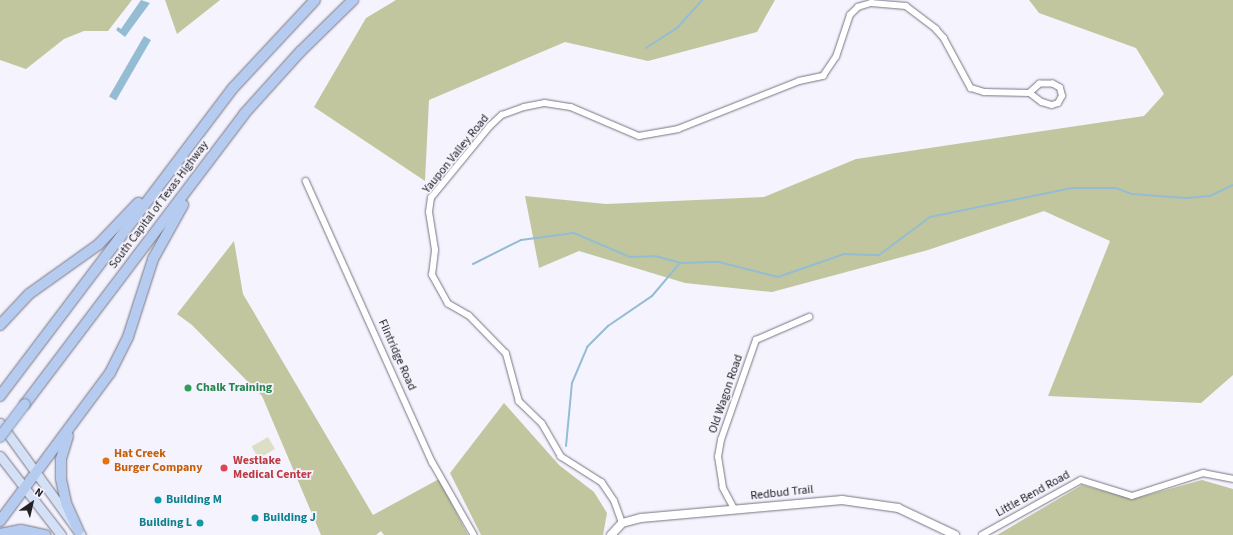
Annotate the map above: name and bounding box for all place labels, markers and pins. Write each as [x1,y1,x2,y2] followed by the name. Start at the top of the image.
[196,381,272,395] place label: Chalk Training
[183,383,193,393] marker: Chalk Training
[114,447,202,475] place label: Hat Creek Burger Company
[233,454,312,482] place label: Westlake Medical Center
[101,456,111,466] marker: Hat Creek Burger Company
[218,462,230,474] marker: Westlake Medical Center
[166,493,222,507] place label: Building M
[153,495,163,505] marker: Building M
[263,511,316,525] place label: Building J
[250,513,260,523] marker: Building J
[139,516,192,530] place label: Building L
[195,518,205,528] marker: Building L

